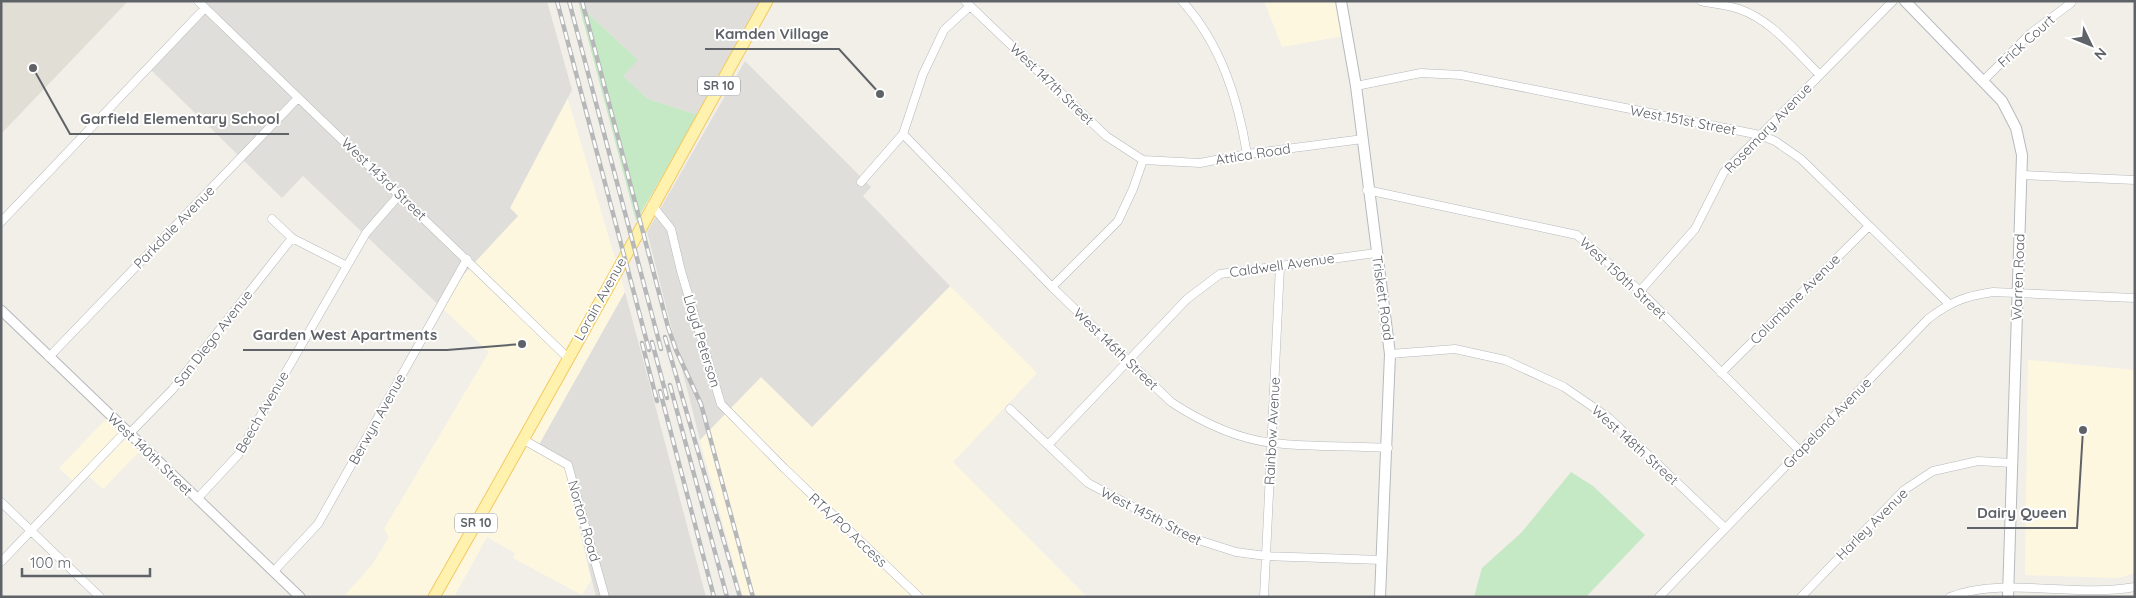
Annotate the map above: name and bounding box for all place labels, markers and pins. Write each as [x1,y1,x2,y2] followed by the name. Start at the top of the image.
[705,19,839,49] callout: Kamden Village
[70,104,289,134] callout: Garfield Elementary School
[243,320,447,350] callout: Garden West Apartments
[1967,498,2077,528] callout: Dairy Queen

